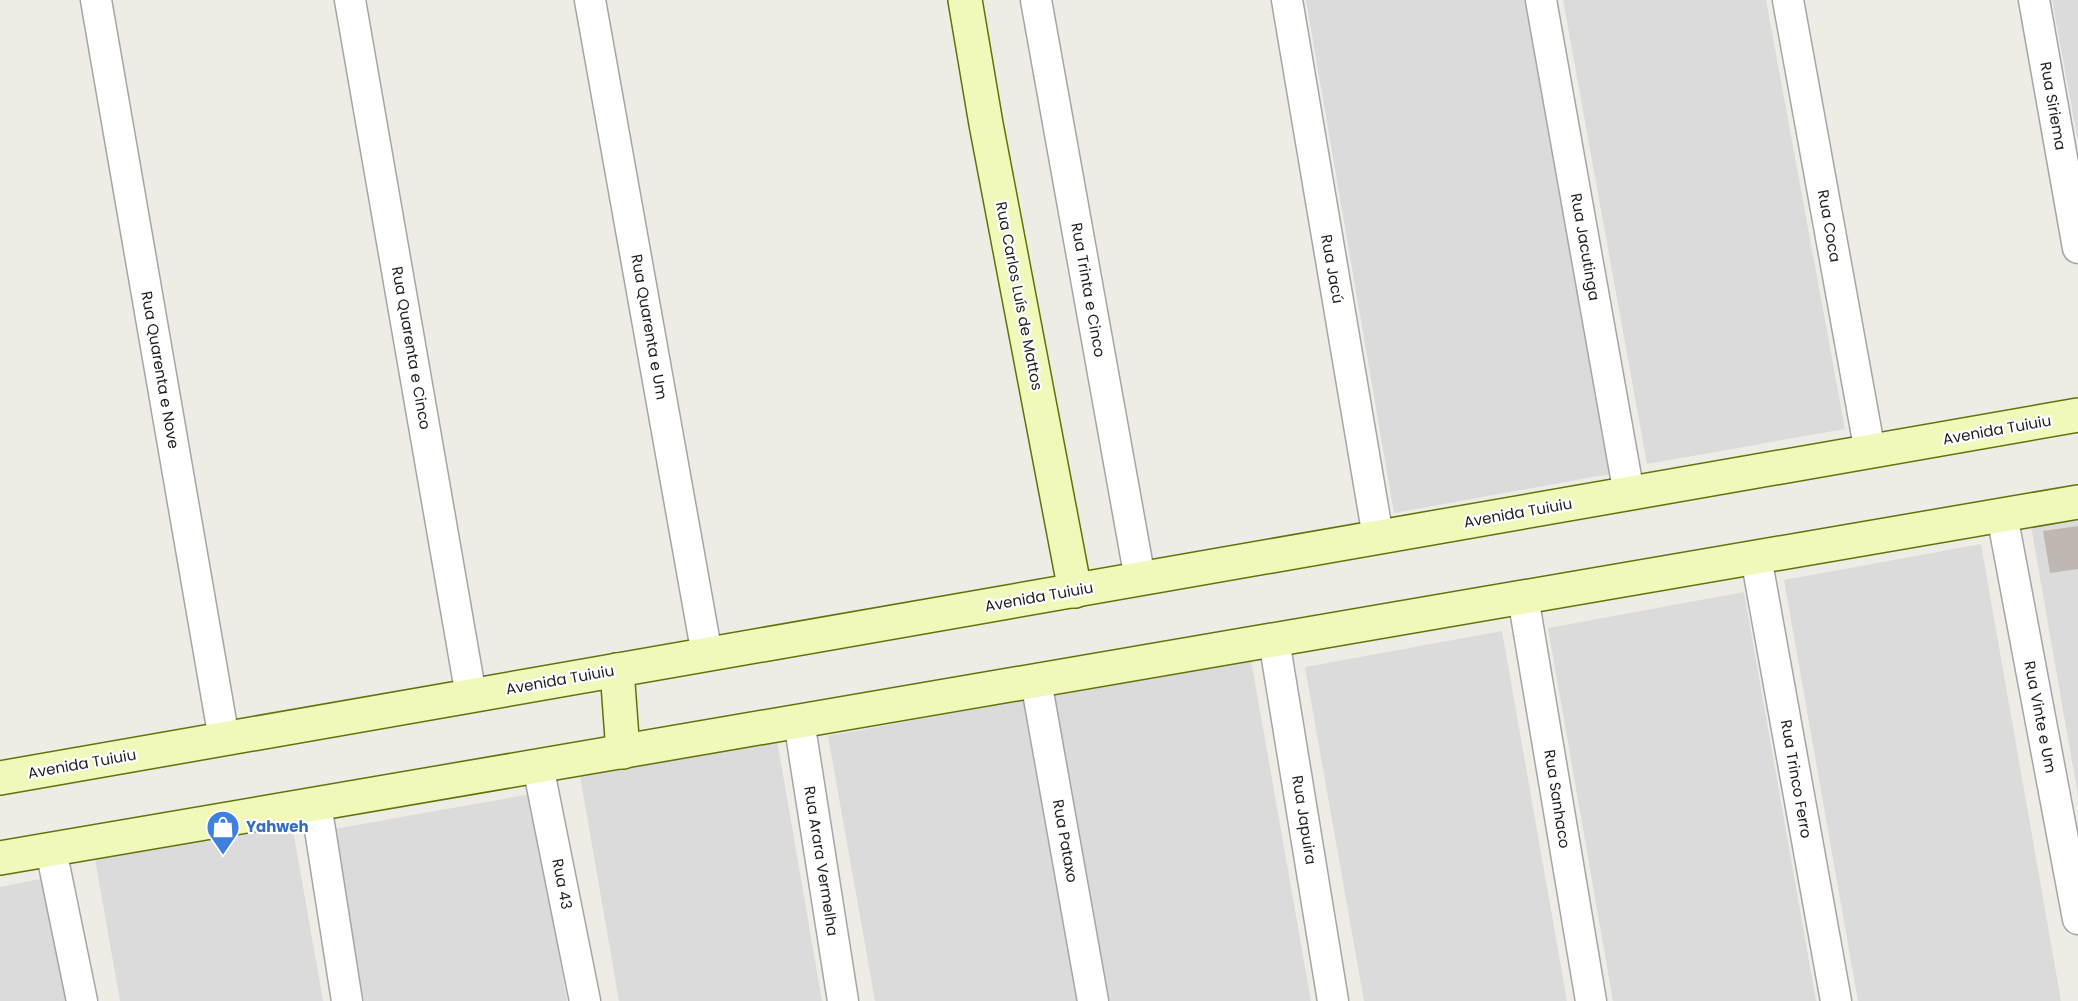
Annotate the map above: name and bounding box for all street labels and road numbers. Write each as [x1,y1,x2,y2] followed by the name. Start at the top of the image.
[2035,60,2072,152] street label: Rua Siriema
[1813,188,1846,264] street label: Rua Coca
[1566,192,1605,302] street label: Rua Jacutinga
[991,200,1048,392] street label: Rua Carlos Luís de Mattos
[1066,221,1111,359] street label: Rua Trinta e Cinco
[1316,233,1349,305] street label: Rua Jacú
[626,253,673,401] street label: Rua Quarenta e Um
[387,265,436,431] street label: Rua Quarenta e Cinco
[136,289,185,450] street label: Rua Quarenta e Nove
[1941,410,2053,449] street label: Avenida Tuiuiu
[1462,493,1574,532] street label: Avenida Tuiuiu
[983,577,1095,616] street label: Avenida Tuiuiu
[2019,659,2062,775] street label: Rua Vinte e Um
[504,660,616,699] street label: Avenida Tuiuiu
[1776,718,1817,840] street label: Rua Trinco Ferro
[26,744,138,783] street label: Avenida Tuiuiu
[1539,748,1576,850] street label: Rua Sanhaco
[1287,774,1322,866] street label: Rua Japuira
[799,784,844,937] street label: Rua Arara Vermelha
[1048,798,1083,884] street label: Rua Pataxo
[547,857,578,911] street label: Rua 43

